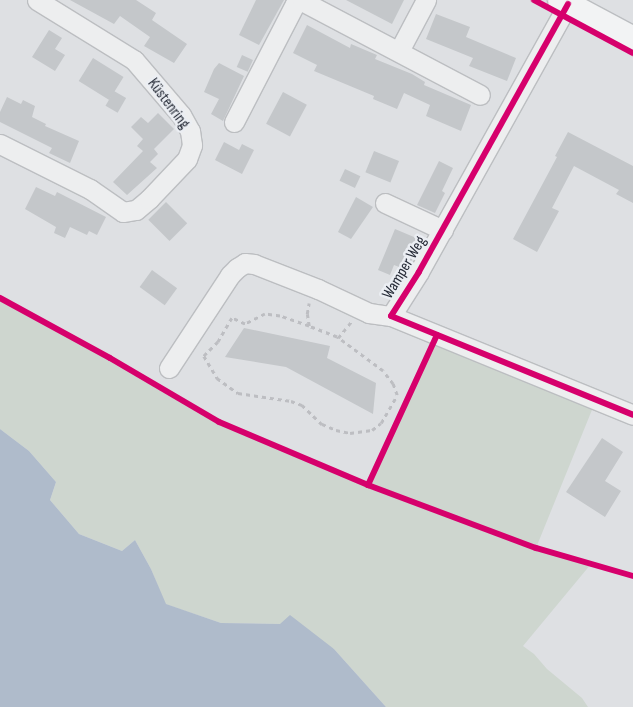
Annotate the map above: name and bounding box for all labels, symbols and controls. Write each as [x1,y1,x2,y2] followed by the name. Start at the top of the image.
[143,75,193,133] street label: Küstenring
[379,233,431,303] street label: Wamper Weg

